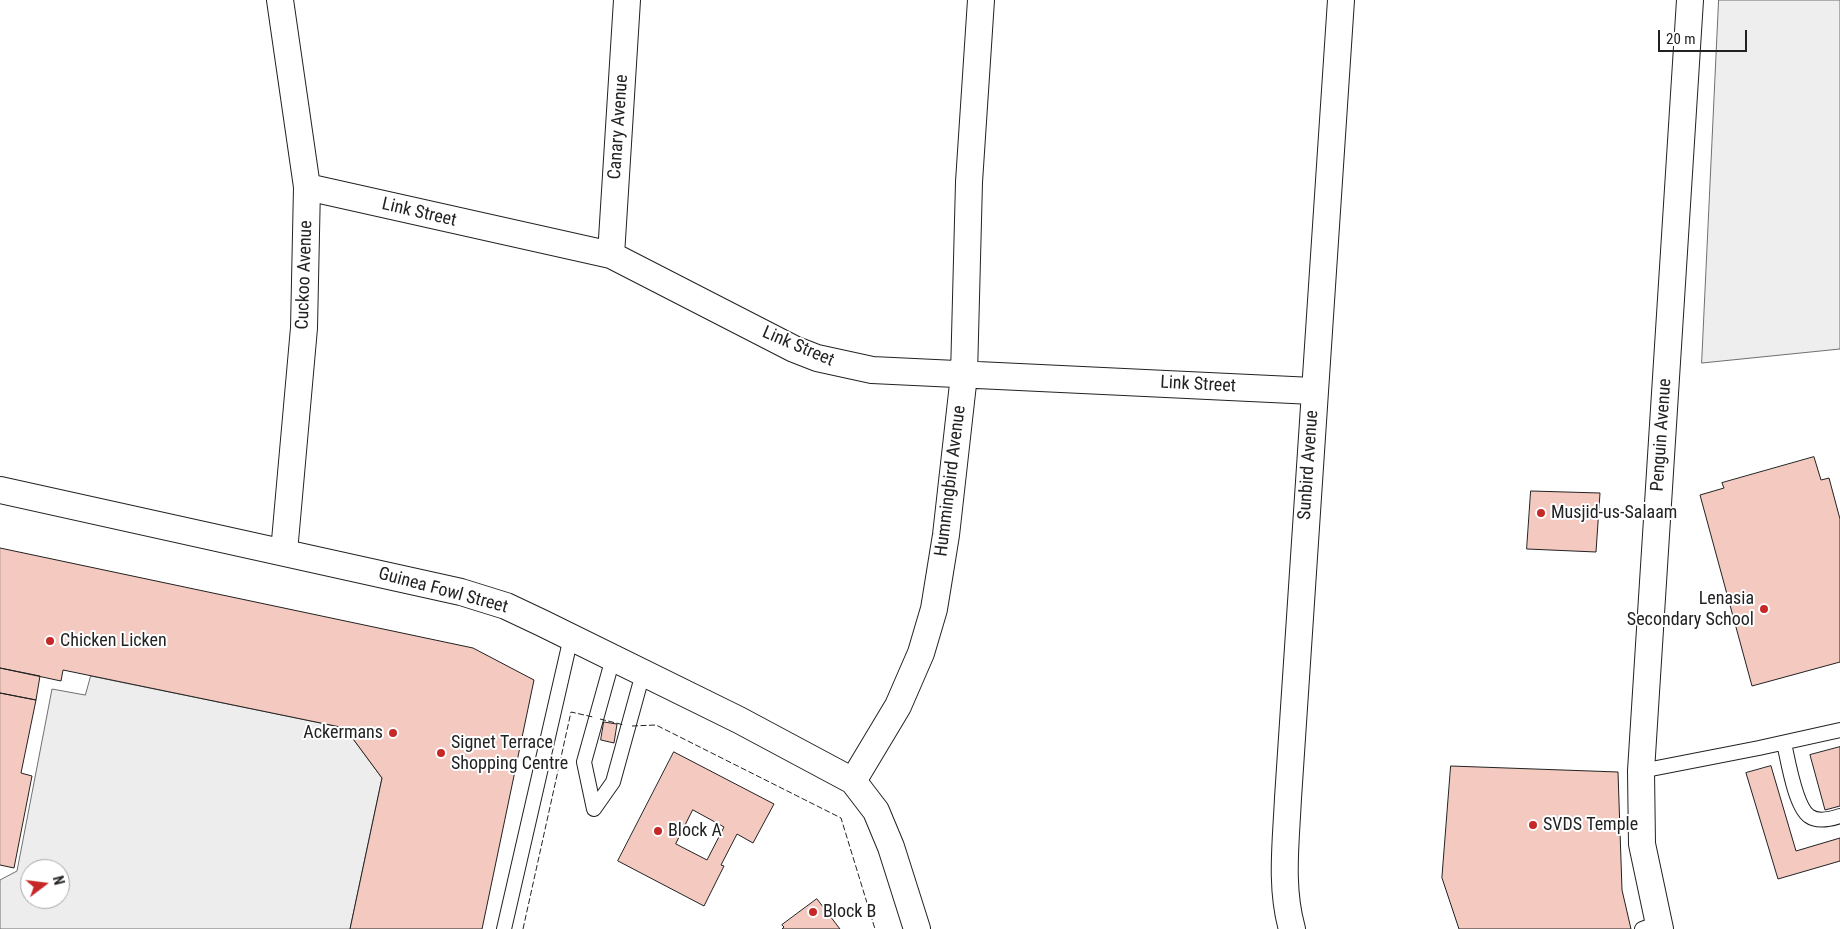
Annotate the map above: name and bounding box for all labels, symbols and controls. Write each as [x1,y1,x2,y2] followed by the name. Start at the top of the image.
[1660,20,1749,52] scale bar
[1666,30,1696,48] text: 20 m
[605,74,633,180] street label: Canary Avenue
[380,194,458,232] street label: Link Street
[292,220,318,330] street label: Cuckoo Avenue
[759,322,837,372] street label: Link Street
[1160,372,1236,398] street label: Link Street
[1647,378,1677,492] street label: Penguin Avenue
[931,404,971,558] street label: Hummingbird Avenue
[1294,409,1324,521] street label: Sunbird Avenue
[1551,502,1677,524] place label: Musjid-us-Salaam
[1535,507,1547,519] marker: Musjid-us-Salaam
[376,563,510,619] street label: Guinea Fowl Street
[1627,588,1754,630] place label: Lenasia Secondary School
[1758,603,1770,615] marker: Lenasia Secondary School
[60,630,167,652] place label: Chicken Licken
[44,635,56,647] marker: Chicken Licken
[303,722,383,744] place label: Ackermans
[387,727,399,739] marker: Ackermans
[451,732,568,774] place label: Signet Terrace Shopping Centre
[435,747,447,759] marker: Signet Terrace Shopping Centre
[1543,814,1638,836] place label: SVDS Temple
[1527,819,1539,831] marker: SVDS Temple
[668,820,722,842] place label: Block A
[652,825,664,837] marker: Block A
[20,859,70,909] north arrow
[50,874,67,887] text: N
[823,901,876,923] place label: Block B
[807,906,819,918] marker: Block B

